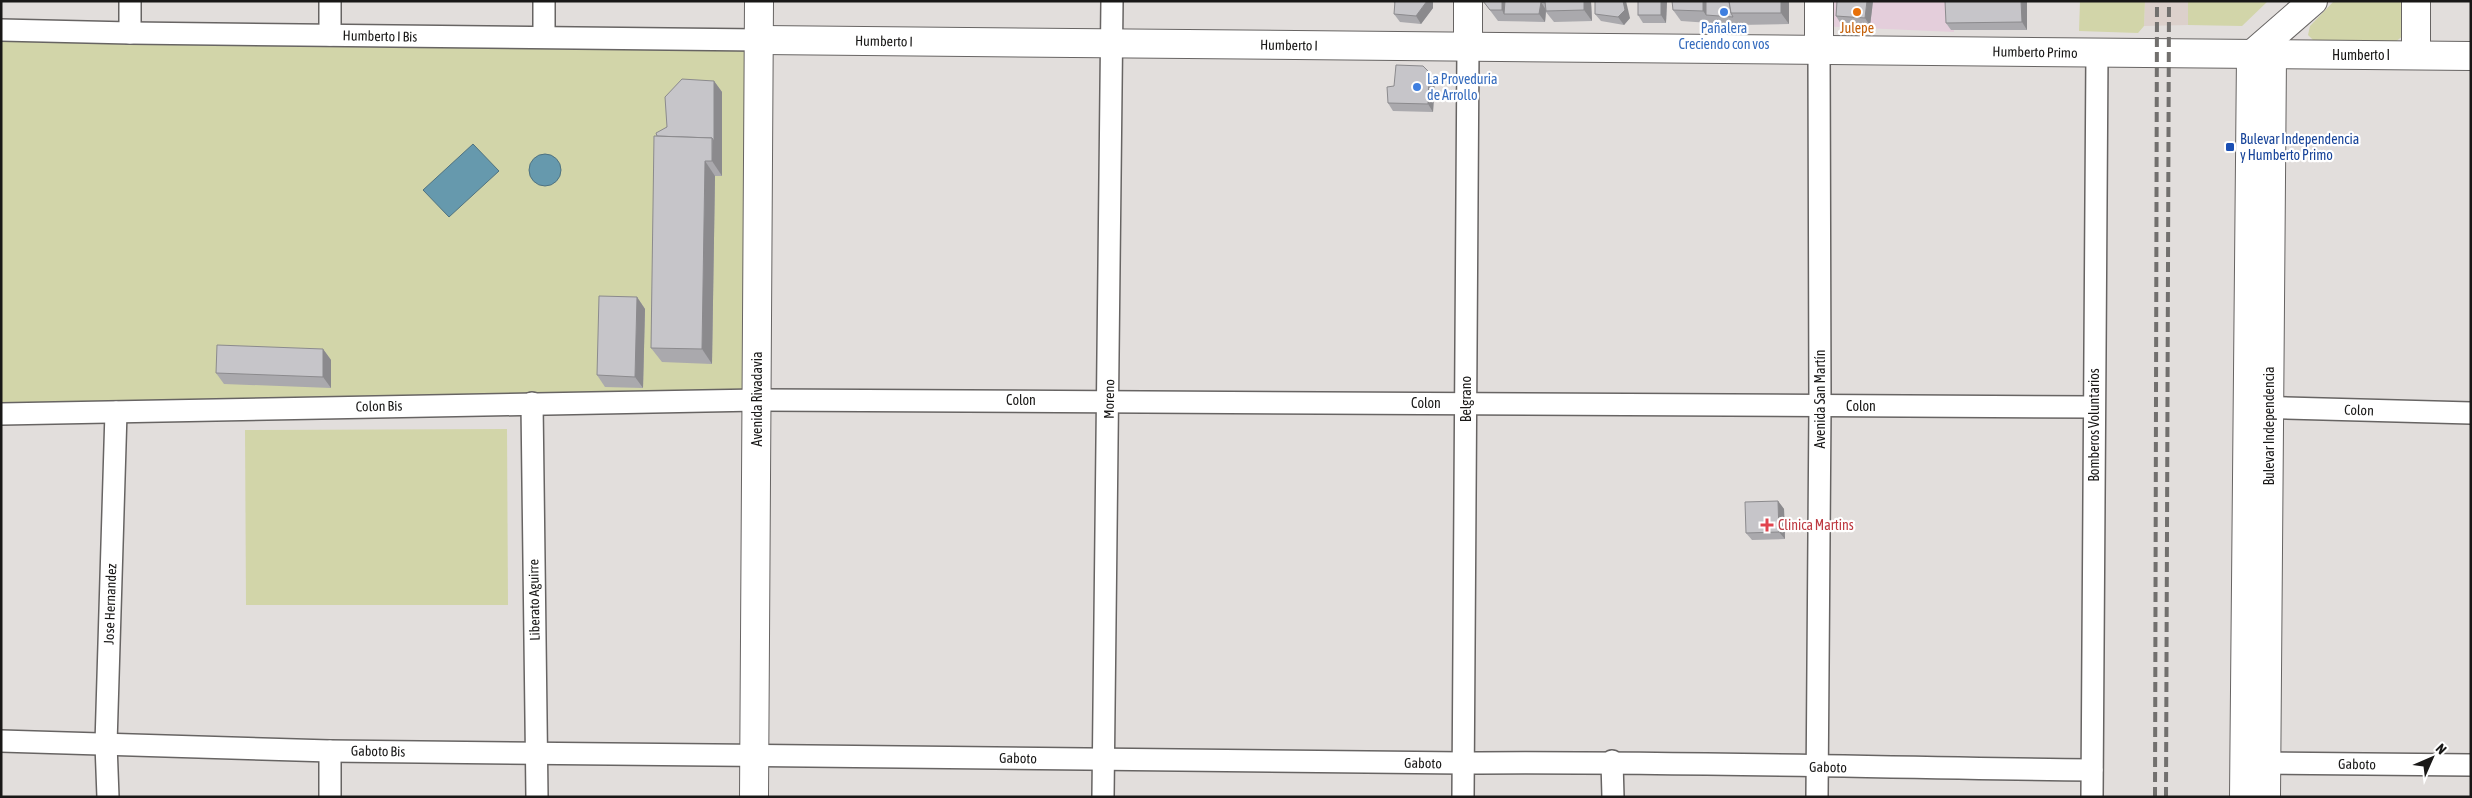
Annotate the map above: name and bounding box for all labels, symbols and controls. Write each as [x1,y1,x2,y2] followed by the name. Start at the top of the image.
[1718,6,1730,18] marker: Pañalera Creciendo con vos
[1851,6,1863,18] marker: Julepe
[1678,20,1770,52] place label: Pañalera Creciendo con vos
[1840,20,1874,36] place label: Julepe
[343,27,418,45] street label: Humberto I Bis
[855,32,913,50] street label: Humberto I
[1260,36,1318,54] street label: Humberto I
[1992,43,2078,61] street label: Humberto Primo
[2332,47,2390,63] street label: Humberto I
[1427,71,1497,103] place label: La Proveduria de Arrollo
[1411,81,1423,93] marker: La Proveduria de Arrollo
[2240,131,2359,163] place label: Bulevar Independencia y Humberto Primo
[2224,141,2236,153] marker: Bulevar Independencia y Humberto Primo
[1812,350,1828,448] street label: Avenida San Martín
[749,352,765,446] street label: Avenida Rivadavia
[2261,366,2277,486] street label: Bulevar Independencia
[2086,368,2102,482] street label: Bomberos Voluntarios
[1458,376,1474,422] street label: Belgrano
[1101,379,1117,419] street label: Moreno
[1006,392,1036,408] street label: Colon
[1411,395,1441,411] street label: Colon
[356,398,402,414] street label: Colon Bis
[1846,398,1876,414] street label: Colon
[2344,401,2374,419] street label: Colon
[1778,517,1854,533] place label: Clinica Martins
[1760,518,1774,532] marker: Clinica Martins
[525,559,543,641] street label: Liberato Aguirre
[101,563,119,645] street label: Jose Hernandez
[2407,733,2457,783] north arrow
[2433,740,2450,757] text: N
[351,743,405,759] street label: Gaboto Bis
[999,750,1037,766] street label: Gaboto
[1404,755,1442,771] street label: Gaboto
[2338,756,2376,772] street label: Gaboto
[1809,759,1847,775] street label: Gaboto

